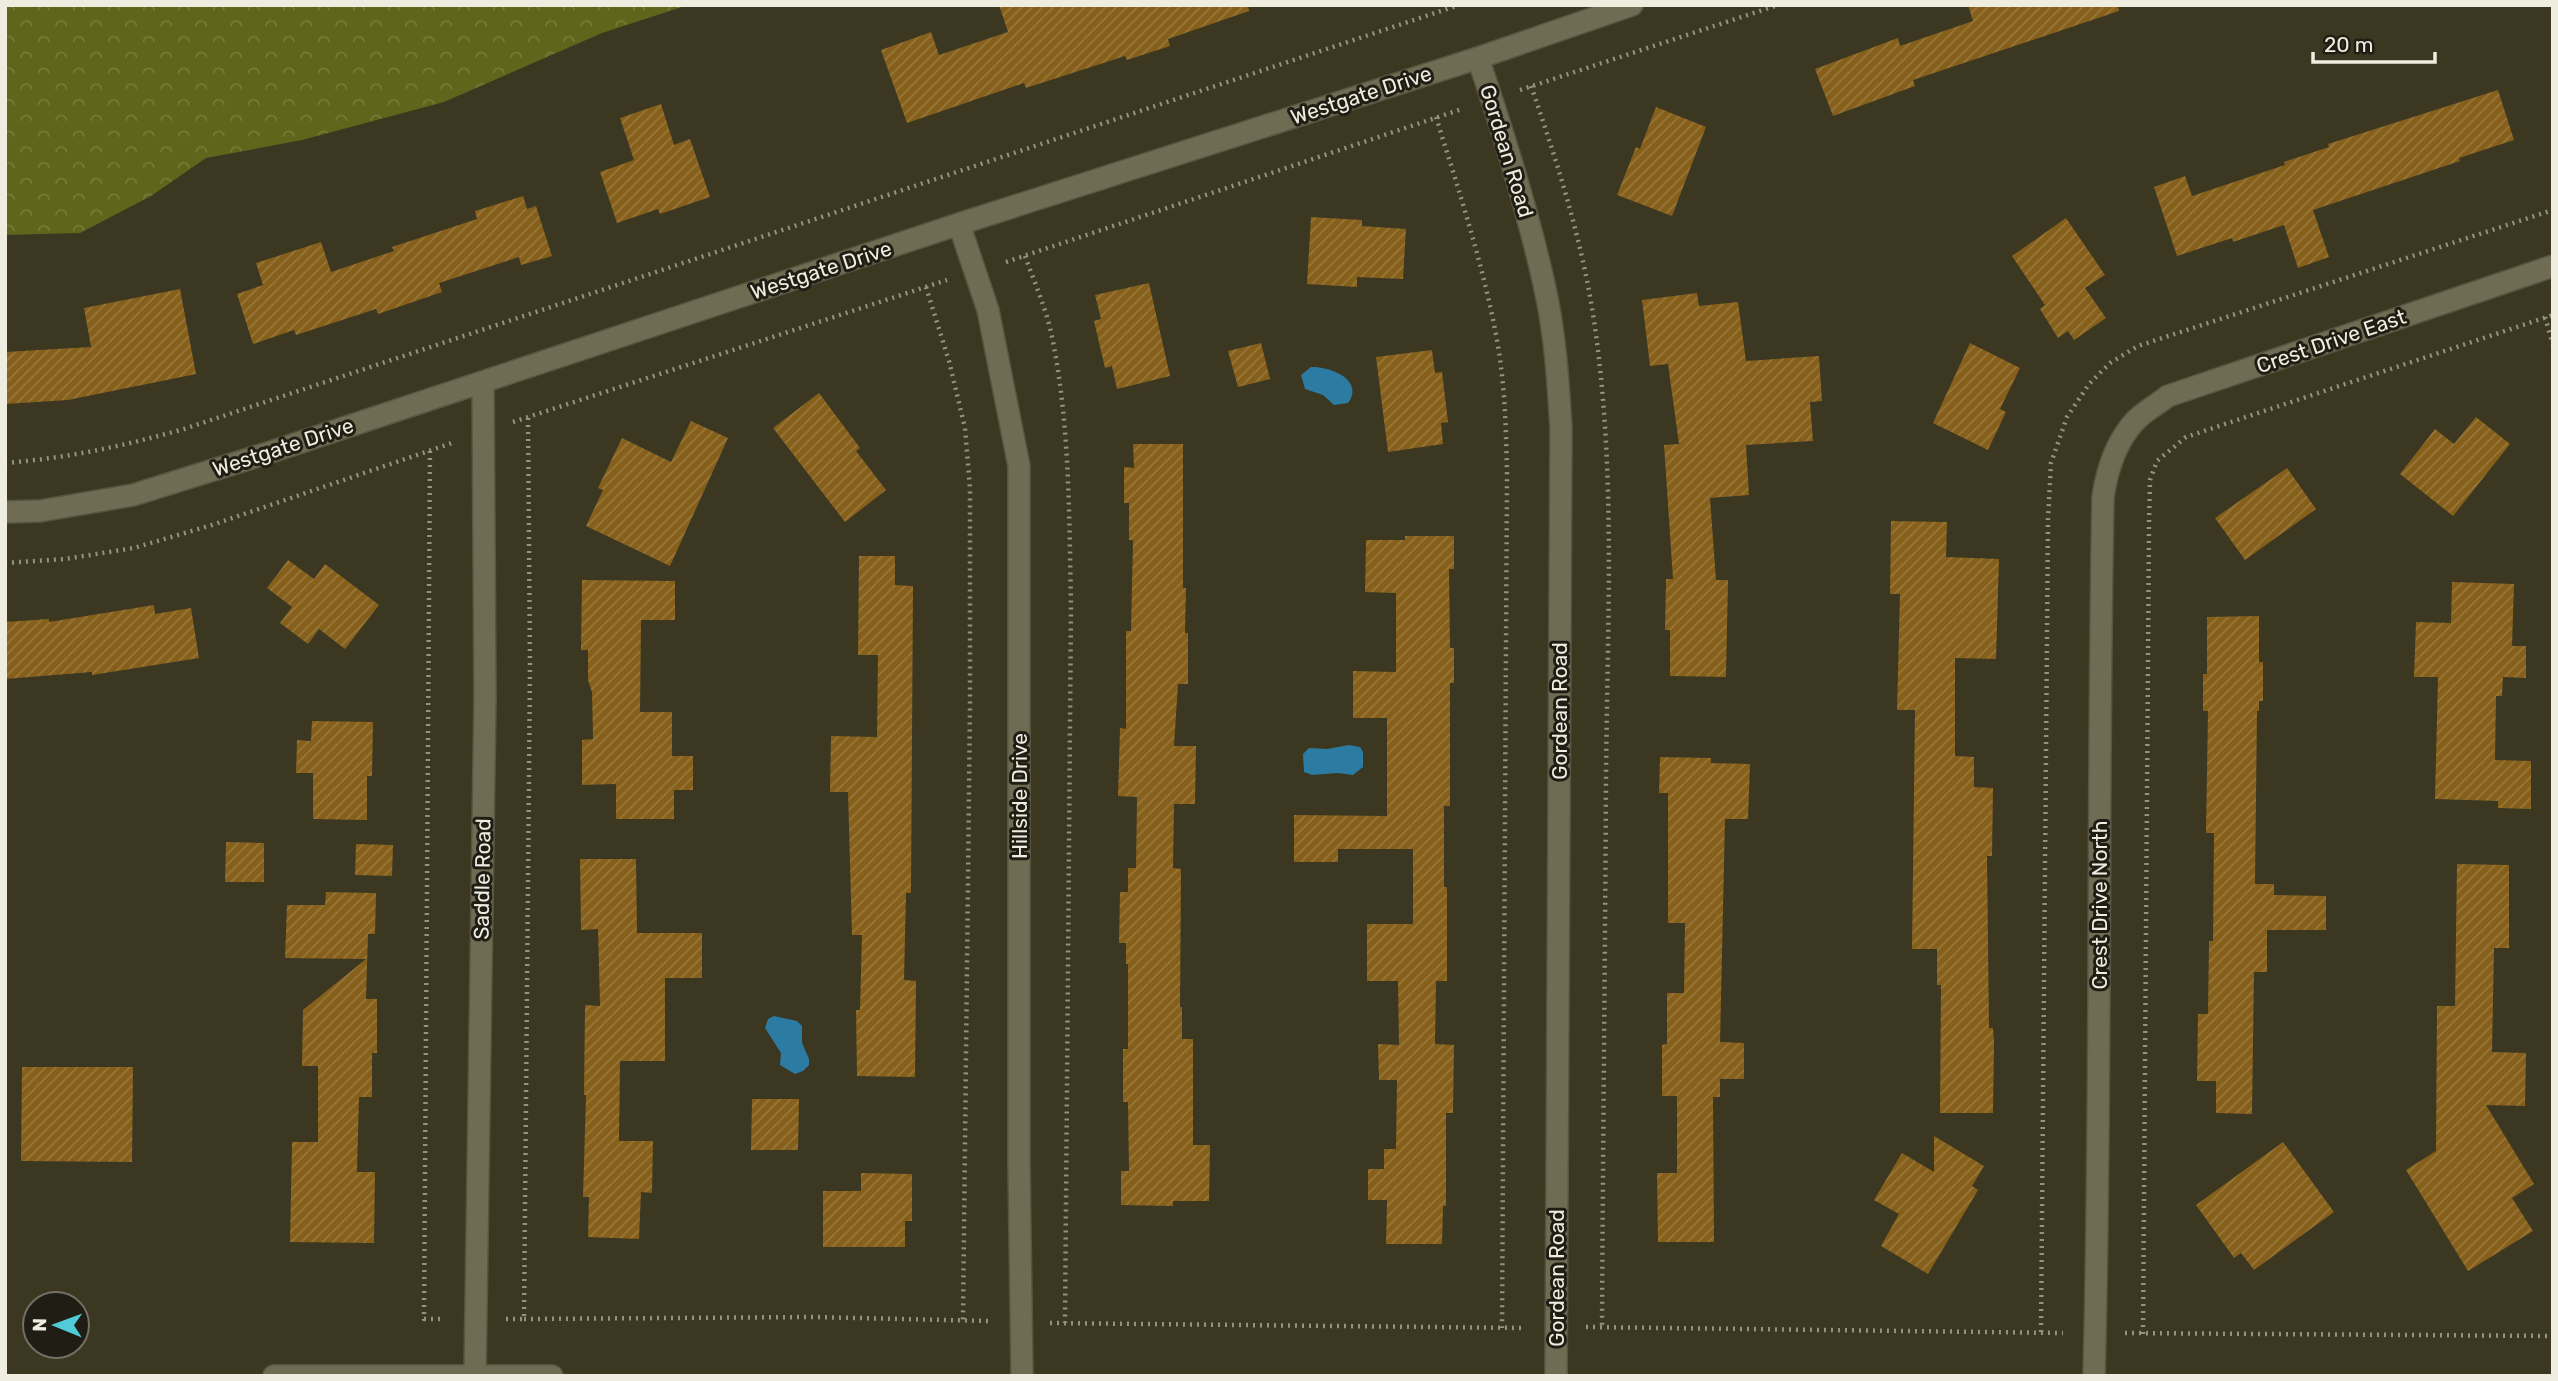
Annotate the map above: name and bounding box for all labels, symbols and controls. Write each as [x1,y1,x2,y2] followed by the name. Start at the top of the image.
[2313,21,2436,65] scale bar
[2324,32,2373,57] text: 20 m
[1287,60,1435,130] street label: Westgate Drive
[1475,82,1539,220] street label: Gordean Road
[747,235,895,305] street label: Westgate Drive
[2253,304,2409,378] street label: Crest Drive East
[209,412,357,482] street label: Westgate Drive
[1547,642,1572,780] street label: Gordean Road
[1007,733,1032,859] street label: Hillside Drive
[468,818,496,940] street label: Saddle Road
[2087,821,2112,989] street label: Crest Drive North
[1544,1209,1569,1347] street label: Gordean Road
[21,1290,91,1360] north arrow
[28,1318,51,1332] text: N

